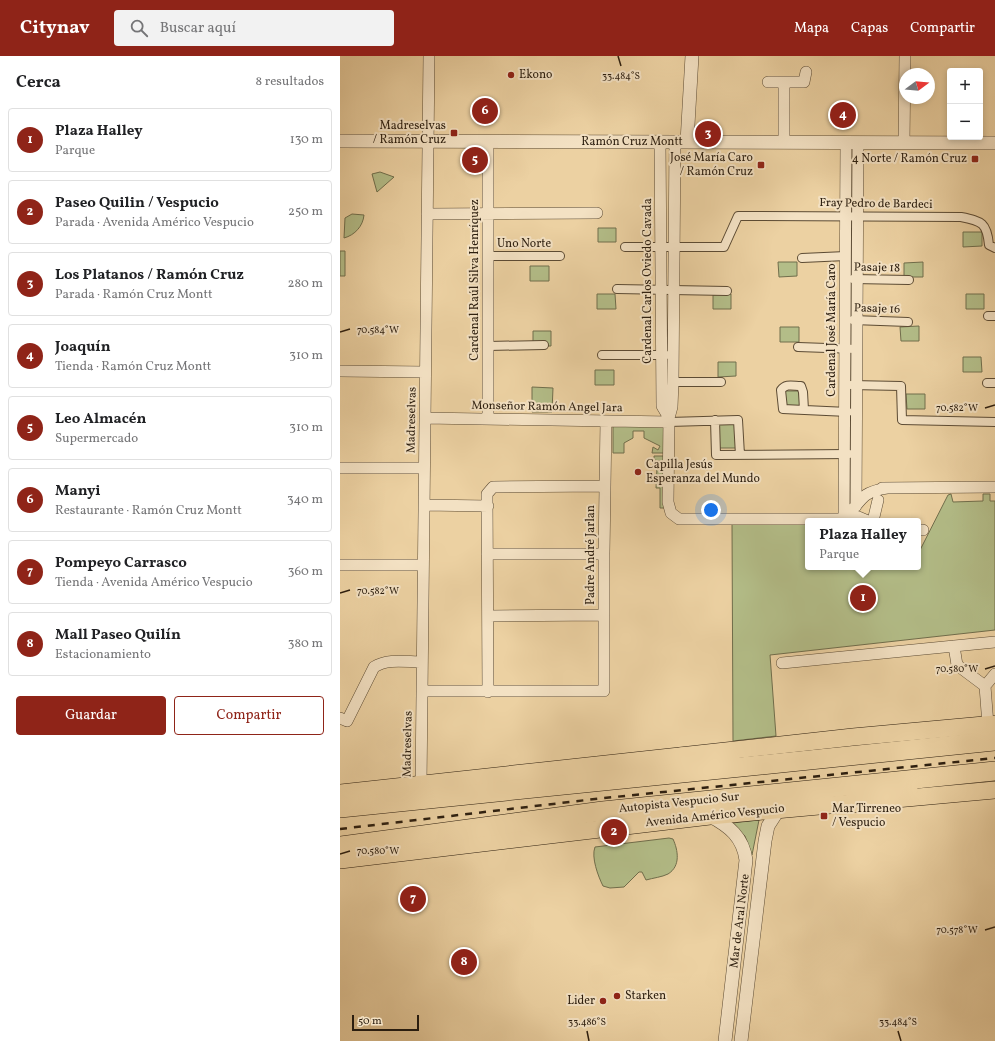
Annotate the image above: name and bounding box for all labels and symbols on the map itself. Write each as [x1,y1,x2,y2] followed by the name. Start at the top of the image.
[519,67,553,83] place label: Ekono
[899,68,935,104] north arrow
[602,69,640,83] text: 33.484°S
[506,70,516,80] marker: Ekono
[472,96,498,126] pin: 6
[830,100,856,130] pin: 4
[373,118,446,148] place label: Madreselvas / Ramón Cruz
[695,119,721,149] pin: 3
[449,128,459,138] marker: Madreselvas / Ramón Cruz
[581,134,683,150] street label: Ramón Cruz Montt
[462,145,488,175] pin: 5
[670,150,753,180] place label: José María Caro / Ramón Cruz
[852,151,967,167] place label: 4 Norte / Ramón Cruz
[970,154,980,164] marker: 4 Norte / Ramón Cruz
[756,160,766,170] marker: José María Caro / Ramón Cruz
[819,195,933,213] street label: Fray Pedro de Bardeci
[640,198,656,364] street label: Cardenal Carlos Oviedo Cavada
[467,199,483,361] street label: Cardenal Raúl Silva Henríquez
[497,236,551,252] street label: Uno Norte
[854,260,900,276] street label: Pasaje 18
[824,263,840,397] street label: Cardenal José María Caro
[854,300,900,318] street label: Pasaje 16
[357,323,399,337] text: 70.584°W
[403,387,421,453] street label: Madreselvas
[471,398,623,416] street label: Monseñor Ramón Angel Jara
[936,401,978,415] text: 70.582°W
[646,457,760,487] place label: Capilla Jesús Esperanza del Mundo
[633,467,643,477] marker: Capilla Jesús Esperanza del Mundo
[701,500,721,520] your location
[583,505,599,605] street label: Padre André Jarlan
[850,583,876,613] pin: 1
[357,584,399,598] text: 70.582°W
[936,662,978,676] text: 70.580°W
[399,711,417,777] street label: Madreselvas
[618,789,740,817] street label: Autopista Vespucio Sur
[645,801,785,831] street label: Avenida Américo Vespucio
[832,801,901,831] place label: Mar Tirreneo / Vespucio
[819,811,829,821] marker: Mar Tirreneo / Vespucio
[601,817,627,847] pin: 2
[357,844,399,858] text: 70.580°W
[726,873,754,969] street label: Mar de Aral Norte
[400,884,426,914] pin: 7
[936,923,978,937] text: 70.578°W
[451,947,477,977] pin: 8
[625,988,666,1004] place label: Starken
[612,991,622,1001] marker: Starken
[567,993,595,1009] place label: Lider
[598,996,608,1006] marker: Lider
[352,1013,419,1032] scale bar
[568,1015,606,1029] text: 33.486°S
[879,1015,917,1029] text: 33.484°S

